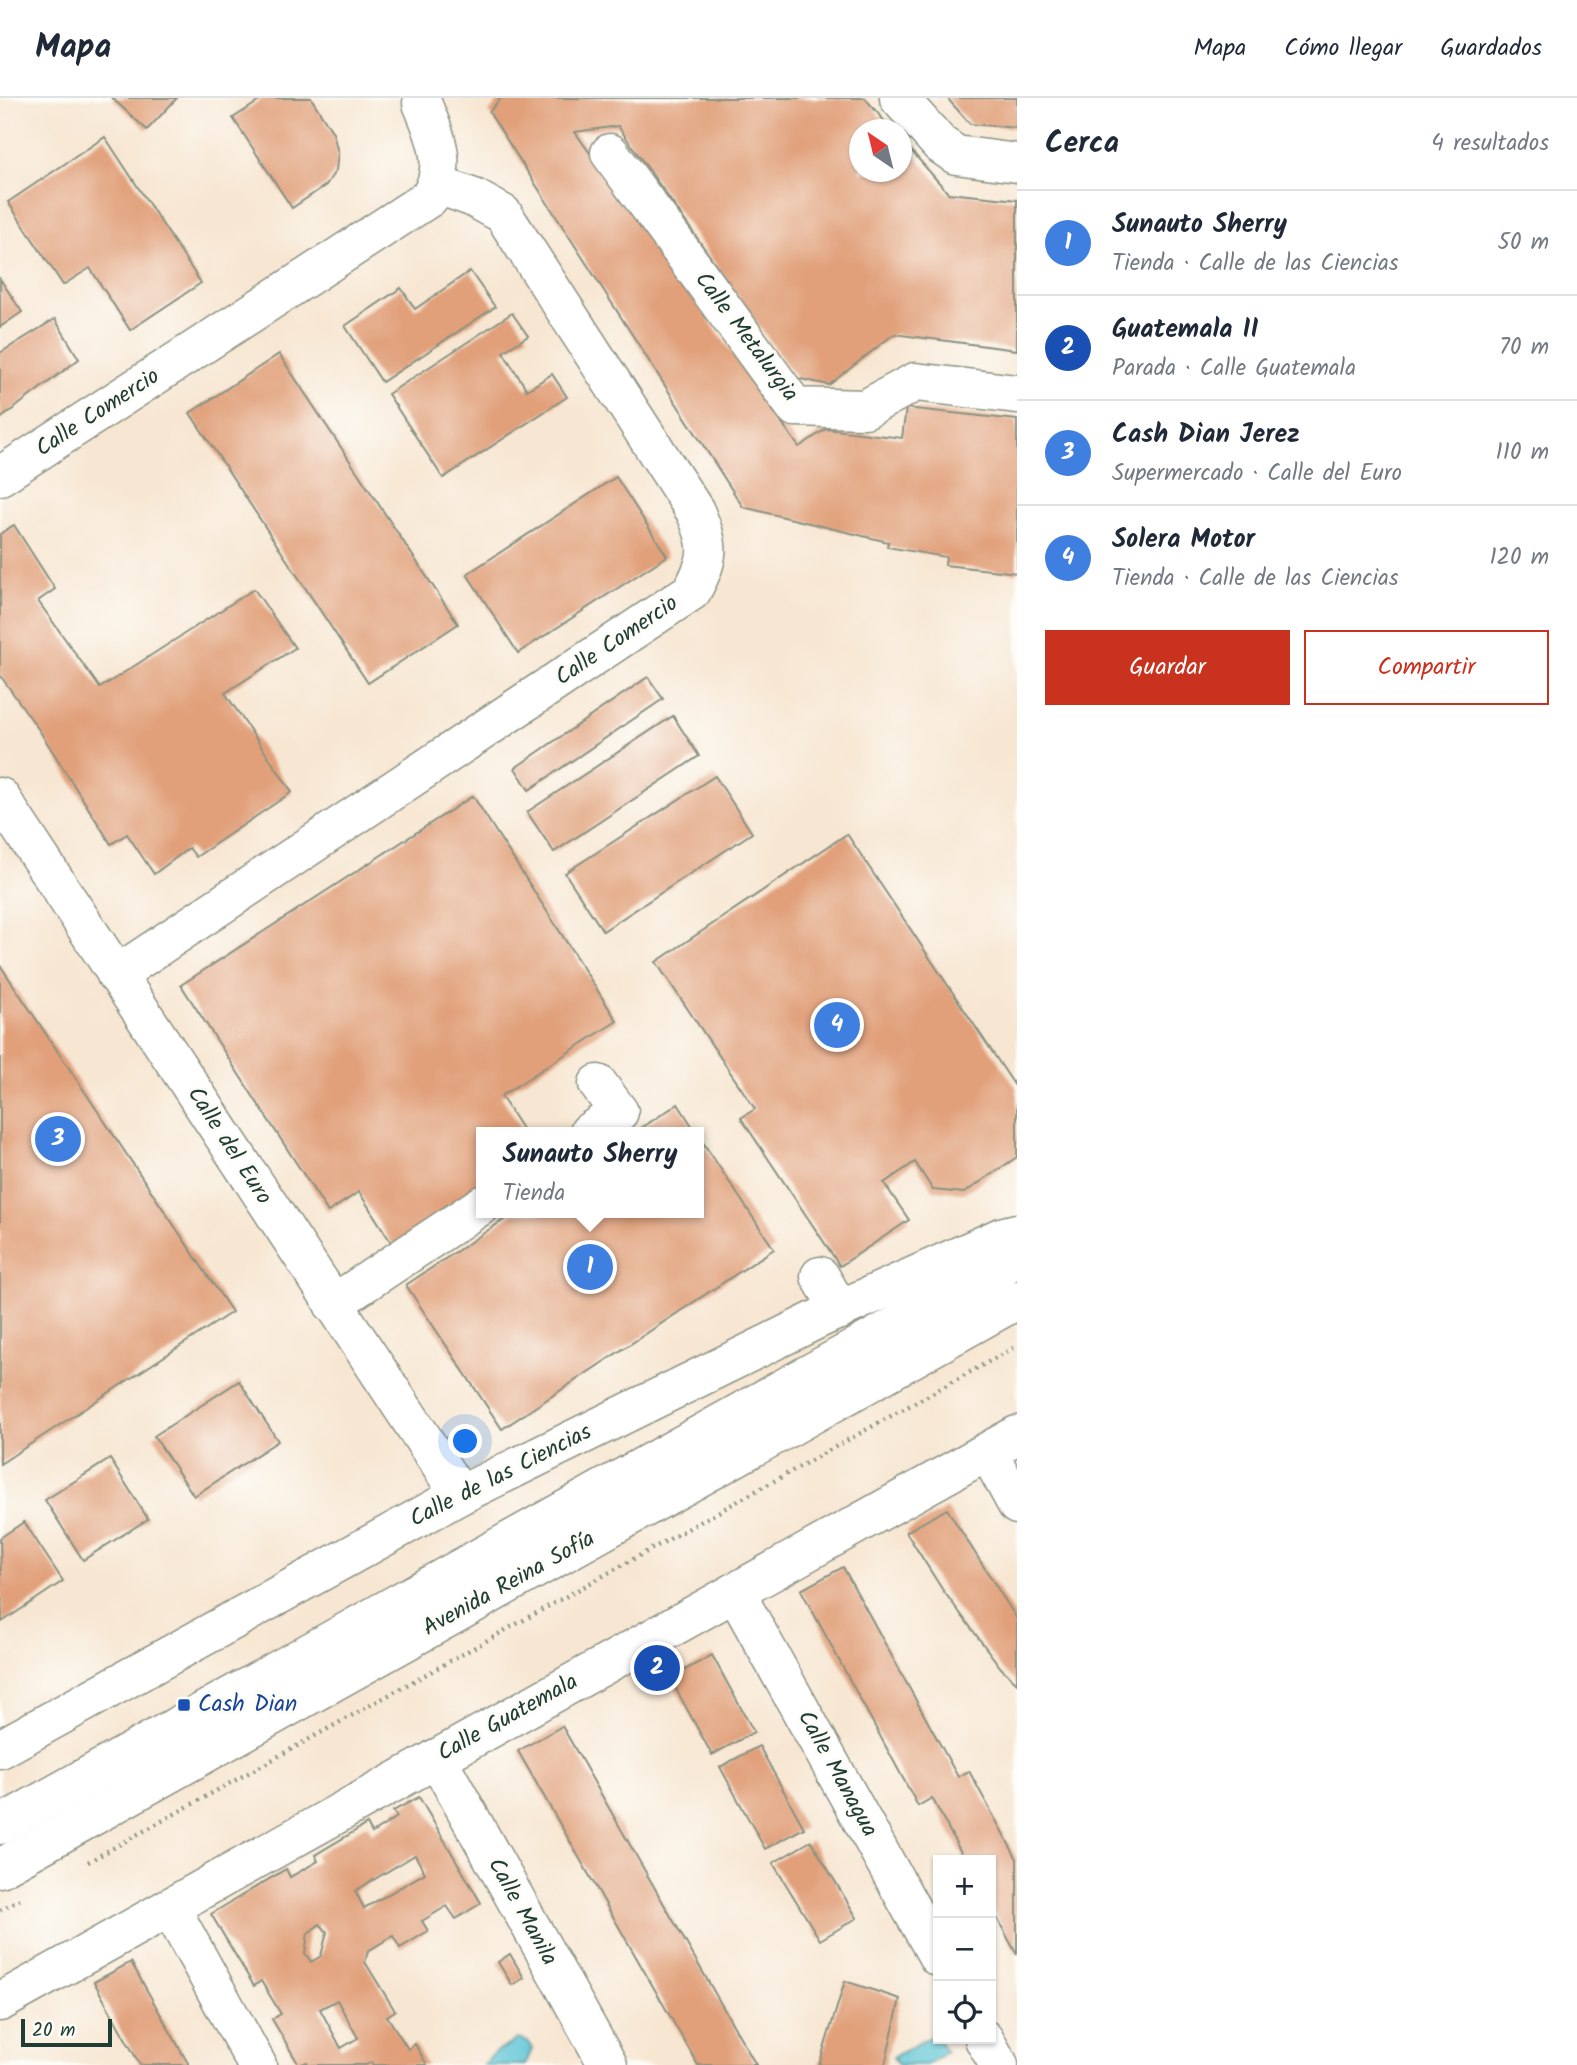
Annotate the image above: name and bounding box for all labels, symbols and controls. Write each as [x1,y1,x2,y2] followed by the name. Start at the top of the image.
[35,22,111,75] text: Mapa
[1193,29,1246,68] text: Mapa
[1284,29,1402,68] text: Cómo llegar
[1440,29,1542,68] text: Guardados
[849,119,912,182] north arrow
[1045,120,1119,168] text: Cerca
[1431,126,1549,162] text: 4 resultados
[1112,204,1287,246] text: Sunauto Sherry
[1065,225,1071,261] text: 1
[1498,225,1549,261] text: 50 m
[1112,246,1399,282] text: Tienda · Calle de las Ciencias
[685,264,807,410] street label: Calle Metalurgia
[1112,309,1259,351] text: Guatemala II
[1061,330,1075,366] text: 2
[1499,330,1549,366] text: 70 m
[1112,351,1356,387] text: Parada · Calle Guatemala
[29,359,167,467] street label: Calle Comercio
[1112,414,1300,456] text: Cash Dian Jerez
[1062,435,1074,471] text: 3
[1496,435,1549,471] text: 110 m
[1112,456,1402,492] text: Supermercado · Calle del Euro
[1112,519,1255,561] text: Solera Motor
[1062,540,1074,576] text: 4
[1489,540,1549,576] text: 120 m
[1112,561,1399,597] text: Tienda · Calle de las Ciencias
[548,586,686,696] street label: Calle Comercio
[1045,630,1290,705] button: Guardar
[1304,630,1549,705] button: Compartir
[814,999,860,1051] pin: 4
[177,1080,281,1212] street label: Calle del Euro
[35,1113,81,1165] pin: 3
[476,1127,704,1218] popup
[503,1134,677,1176] text: Sunauto Sherry
[503,1176,565,1212] text: Tienda
[567,1241,613,1293] pin: 1
[404,1414,598,1537] street label: Calle de las Ciencias
[448,1424,482,1458] your location
[416,1522,602,1646] street label: Avenida Reina Sofía
[634,1642,680,1694] pin: 2
[431,1664,585,1772] street label: Calle Guatemala
[198,1687,297,1723] place label: Cash Dian
[176,1697,192,1713] marker: Cash Dian
[787,1704,887,1844] street label: Calle Managua
[478,1851,566,1973] street label: Calle Manila
[933,1855,996,2044] map controls
[933,1855,996,1918] button: +
[933,1918,996,1981] button: −
[933,1981,996,2044] button: locate
[21,2016,112,2048] scale bar
[32,2016,75,2046] text: 20 m

